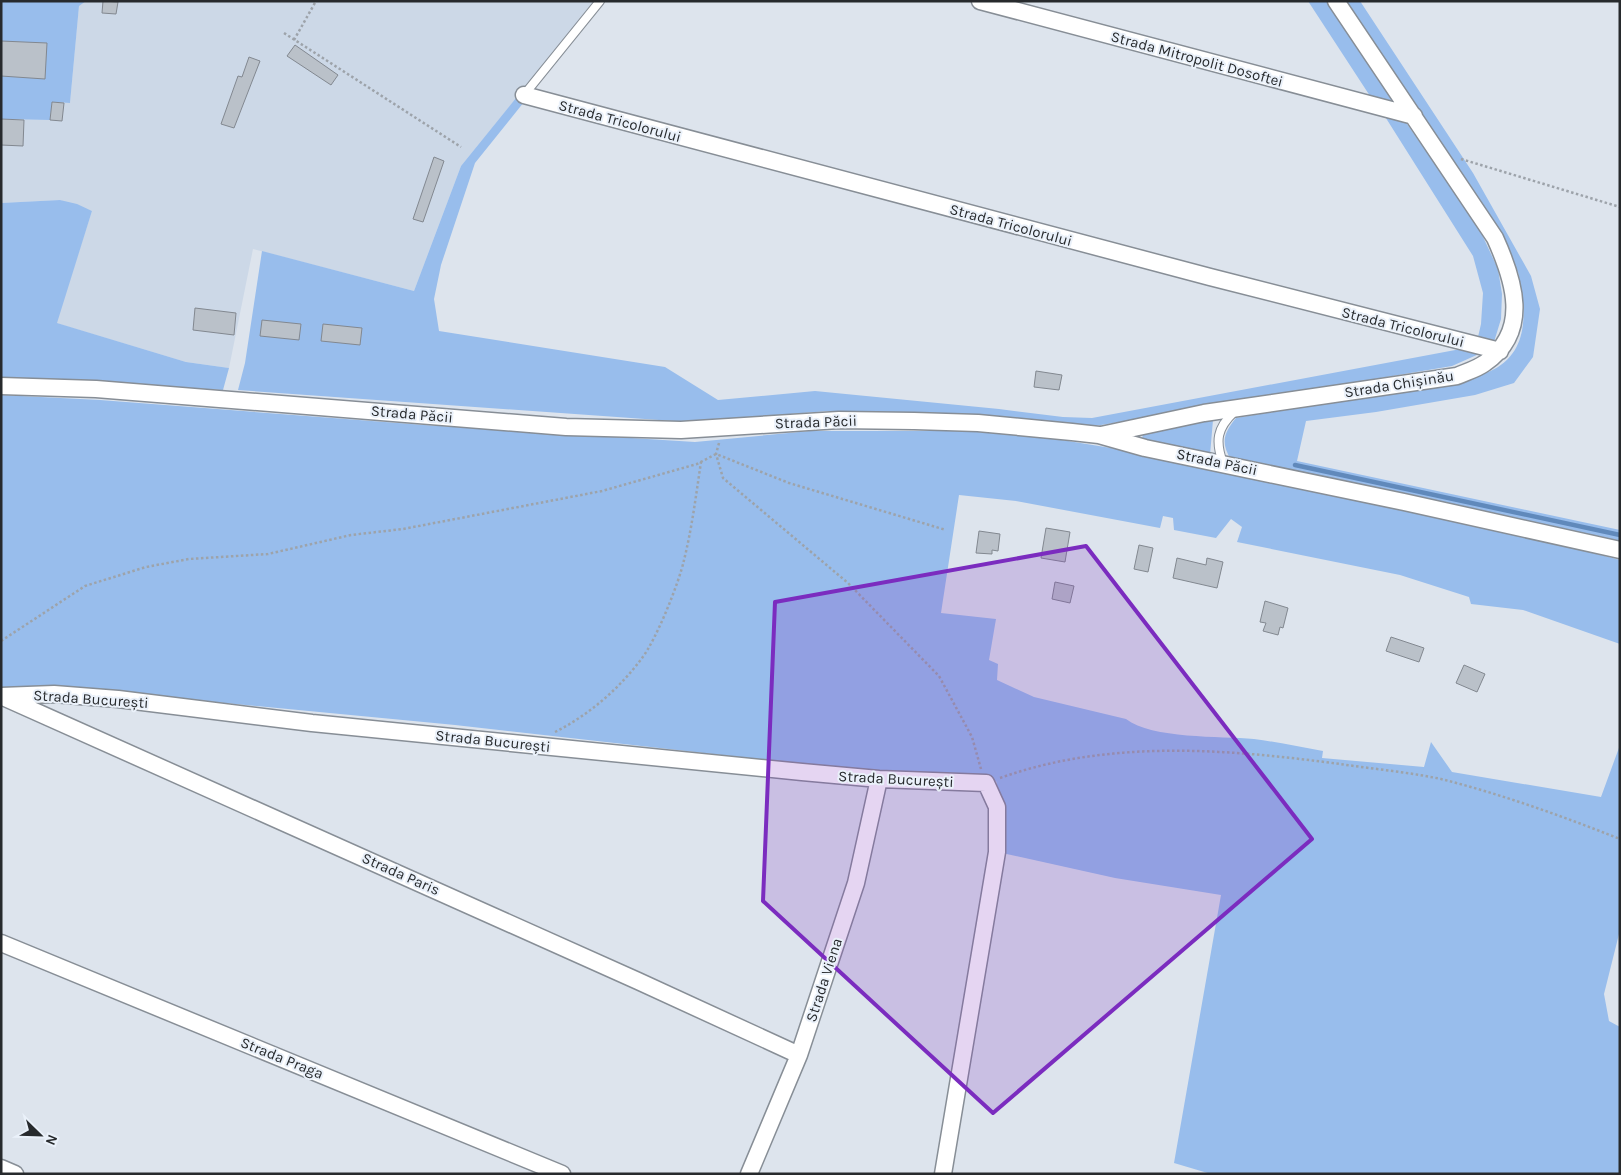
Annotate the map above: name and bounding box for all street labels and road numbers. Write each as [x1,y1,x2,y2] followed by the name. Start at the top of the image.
[1109,27,1285,91] street label: Strada Mitropolit Dosoftei
[557,96,683,146] street label: Strada Tricolorului
[948,200,1074,250] street label: Strada Tricolorului
[1340,303,1466,351] street label: Strada Tricolorului
[1343,366,1455,402] street label: Strada Chișinău
[370,401,454,427] street label: Strada Păcii
[775,412,857,432] street label: Strada Păcii
[1175,445,1259,479] street label: Strada Păcii
[33,686,149,712] street label: Strada București
[435,726,551,756] street label: Strada București
[838,767,954,791] street label: Strada București
[359,849,443,899] street label: Strada Paris
[802,936,846,1024] street label: Strada Viena
[238,1033,326,1083] street label: Strada Praga

